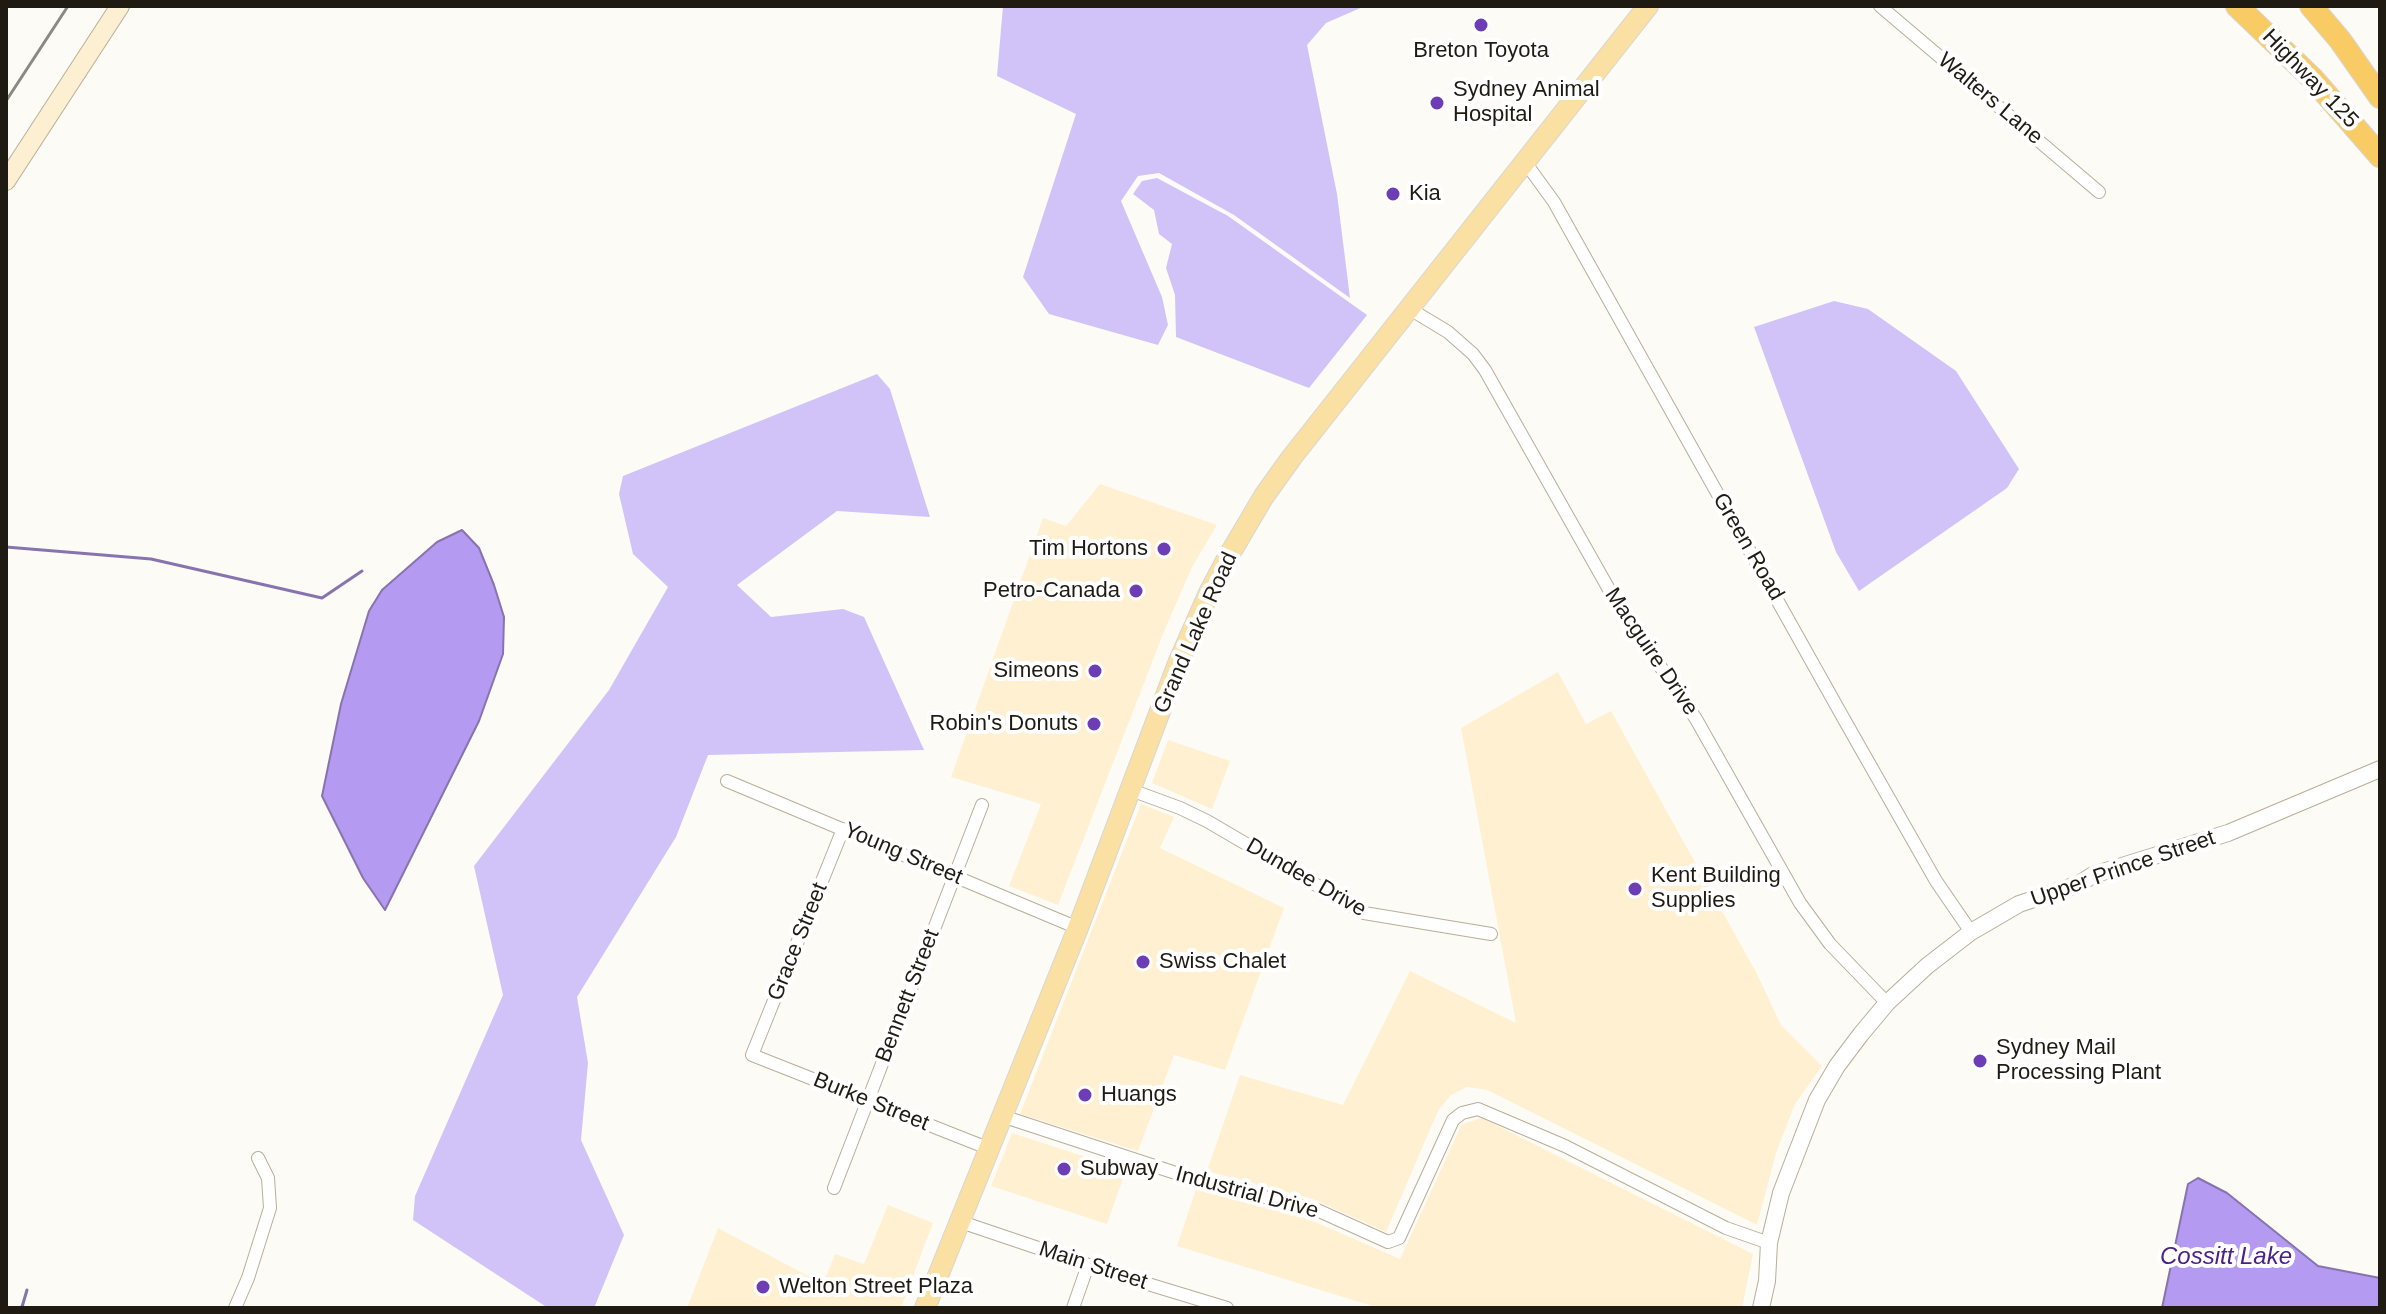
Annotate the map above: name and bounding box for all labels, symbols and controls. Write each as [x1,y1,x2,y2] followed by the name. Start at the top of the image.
[1472,16,1490,34] marker: Breton Toyota
[2256,24,2364,134] street label: Highway 125
[1413,38,1549,64] place label: Breton Toyota
[1932,47,2048,151] street label: Walters Lane
[1453,77,1600,128] place label: Sydney Animal Hospital
[1428,94,1446,112] marker: Sydney Animal Hospital
[1409,181,1441,207] place label: Kia
[1384,185,1402,203] marker: Kia
[1707,489,1789,605] street label: Green Road
[1029,536,1148,562] place label: Tim Hortons
[1155,540,1173,558] marker: Tim Hortons
[1149,548,1243,718] street label: Grand Lake Road
[983,578,1120,604] place label: Petro-Canada
[1127,582,1145,600] marker: Petro-Canada
[1599,583,1703,721] street label: Macguire Drive
[993,658,1079,684] place label: Simeons
[1086,662,1104,680] marker: Simeons
[930,711,1078,737] place label: Robin's Donuts
[1085,715,1103,733] marker: Robin's Donuts
[840,817,966,891] street label: Young Street
[2027,825,2219,913] street label: Upper Prince Street
[1241,833,1371,923] street label: Dundee Drive
[1651,863,1781,914] place label: Kent Building Supplies
[762,879,834,1005] street label: Grace Street
[1626,880,1644,898] marker: Kent Building Supplies
[870,926,946,1066] street label: Bennett Street
[1159,949,1286,975] place label: Swiss Chalet
[1134,953,1152,971] marker: Swiss Chalet
[1996,1035,2161,1086] place label: Sydney Mail Processing Plant
[1971,1052,1989,1070] marker: Sydney Mail Processing Plant
[809,1067,933,1137] street label: Burke Street
[1101,1082,1177,1108] place label: Huangs
[1076,1086,1094,1104] marker: Huangs
[1080,1156,1158,1182] place label: Subway
[1055,1160,1073,1178] marker: Subway
[1173,1161,1321,1225] street label: Industrial Drive
[1035,1236,1151,1296] street label: Main Street
[2160,1243,2292,1271] water label: Cossitt Lake
[779,1274,973,1300] place label: Welton Street Plaza
[754,1278,772,1296] marker: Welton Street Plaza

